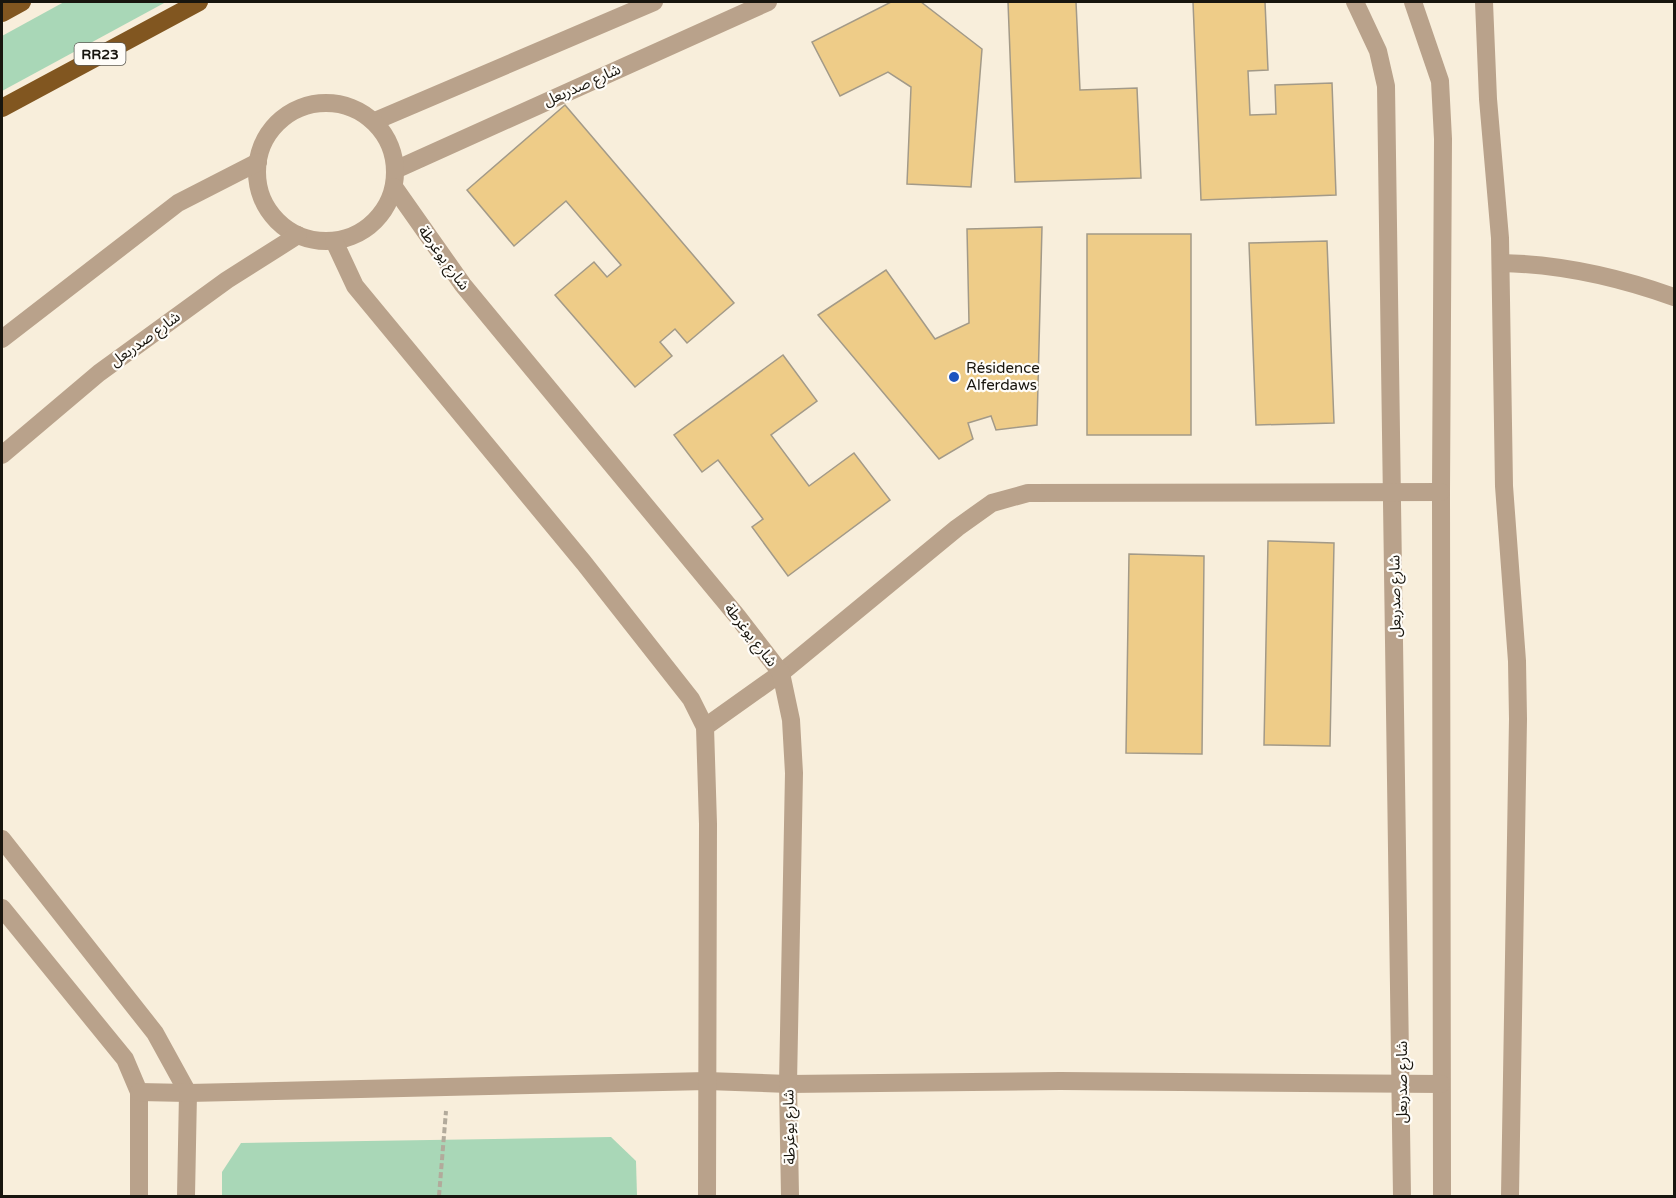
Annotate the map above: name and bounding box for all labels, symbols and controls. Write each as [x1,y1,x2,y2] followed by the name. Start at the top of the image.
[74,43,126,65] road number: RR23
[541,60,625,113] street label: شارع صدربعل
[412,222,474,296] street label: شارع يوغرطة
[106,307,186,373] street label: شارع صدربعل
[966,359,1040,394] place label: Résidence Alferdaws
[947,370,961,384] marker: Résidence Alferdaws
[1385,554,1408,637] street label: شارع صدربعل
[718,600,781,672] street label: شارع يوغرطة
[1393,1041,1414,1123] street label: شارع صدربعل
[779,1089,802,1165] street label: شارع يوغرطة

